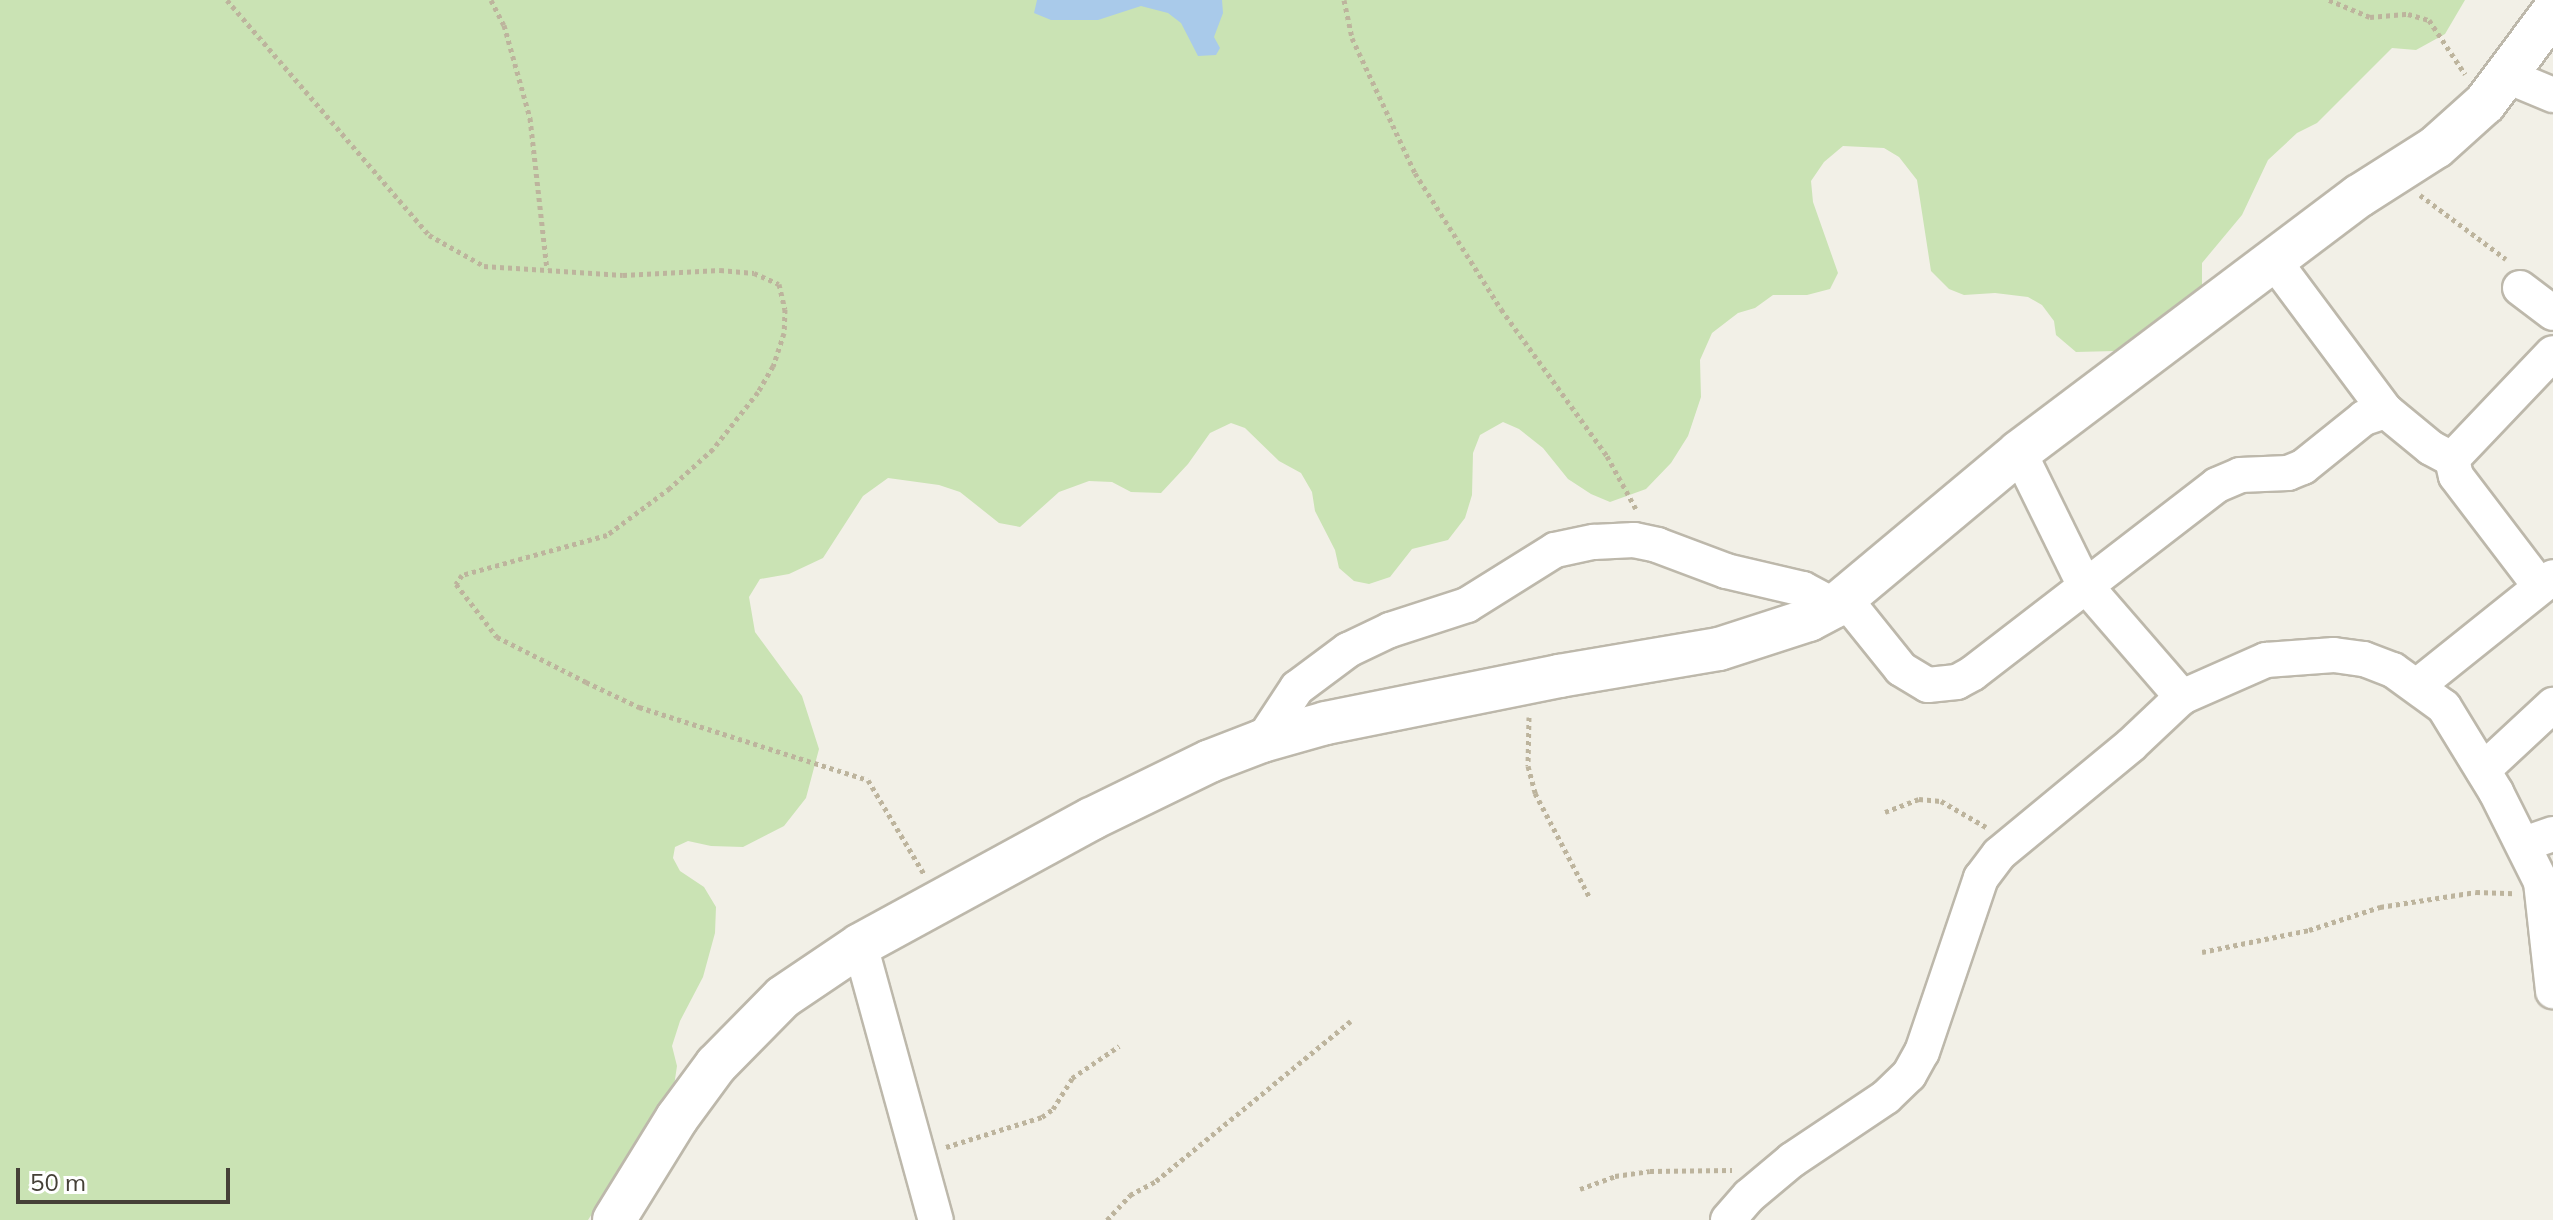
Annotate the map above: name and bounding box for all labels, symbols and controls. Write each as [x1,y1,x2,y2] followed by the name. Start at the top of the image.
[20,1152,234,1202] scale bar
[30,1167,86,1197] text: 50 m

